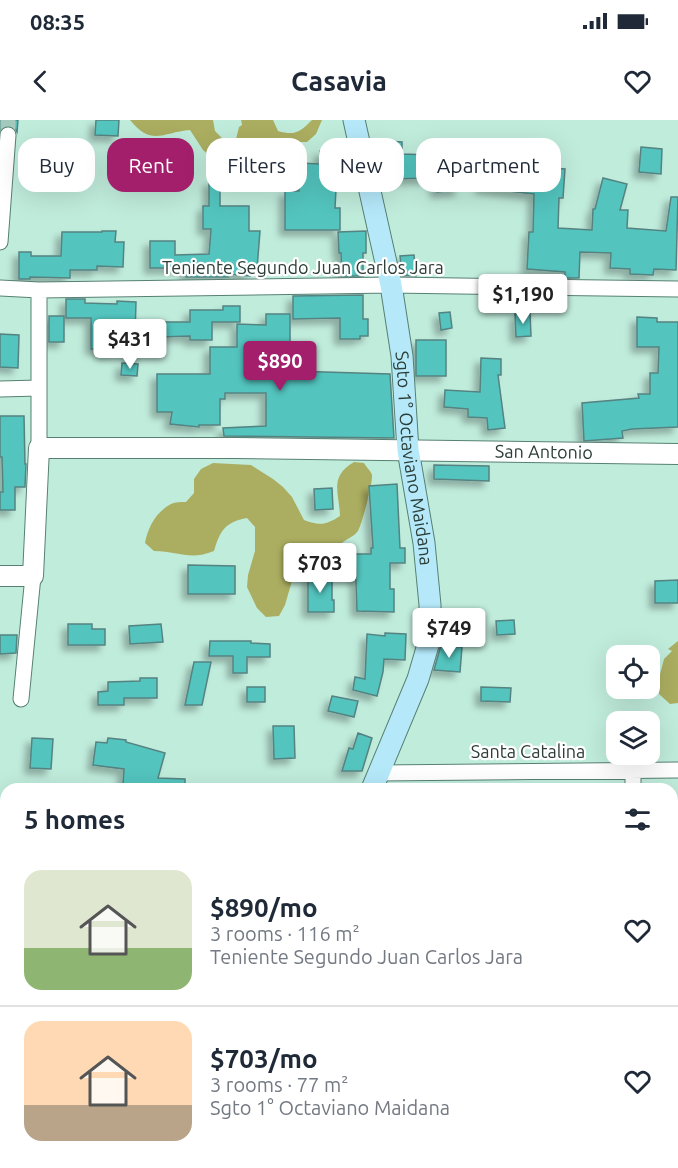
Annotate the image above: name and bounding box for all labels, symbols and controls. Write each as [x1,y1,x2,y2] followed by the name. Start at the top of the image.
[30,9,85,34] text: 08:35
[24,65,57,98] icon: back
[621,65,654,98] icon: heart
[291,66,387,96] text: Casavia
[18,138,95,192] chip: Buy
[107,138,194,192] chip: Rent
[206,138,307,192] chip: Filters
[319,138,404,192] chip: New
[416,138,561,192] chip: Apartment
[162,257,444,277] street label: Teniente Segundo Juan Carlos Jara
[474,274,572,325] pin: $1,190
[492,282,554,305] text: $1,190
[94,319,166,370] pin: $431
[107,327,153,350] text: $431
[244,341,316,392] pin: $890
[257,349,303,372] text: $890
[392,349,437,566] street label: Sgto 1° Octaviano Maidana
[495,441,593,462] street label: San Antonio
[284,543,356,594] pin: $703
[297,551,343,574] text: $703
[413,608,485,659] pin: $749
[426,616,472,639] text: $749
[606,645,660,765] map controls
[606,645,660,699] button: locate
[606,711,660,765] button: layers
[471,741,585,761] street label: Santa Catalina
[621,803,654,836] icon: filters
[24,805,125,834] text: 5 homes
[210,893,318,922] text: $890/mo
[72,894,144,966] icon: home
[621,914,654,947] icon: heart
[210,922,360,945] text: 3 rooms · 116 m²
[210,945,523,968] text: Teniente Segundo Juan Carlos Jara
[210,1044,318,1073] text: $703/mo
[72,1045,144,1117] icon: home
[621,1065,654,1098] icon: heart
[210,1073,348,1096] text: 3 rooms · 77 m²
[210,1096,450,1119] text: Sgto 1° Octaviano Maidana

